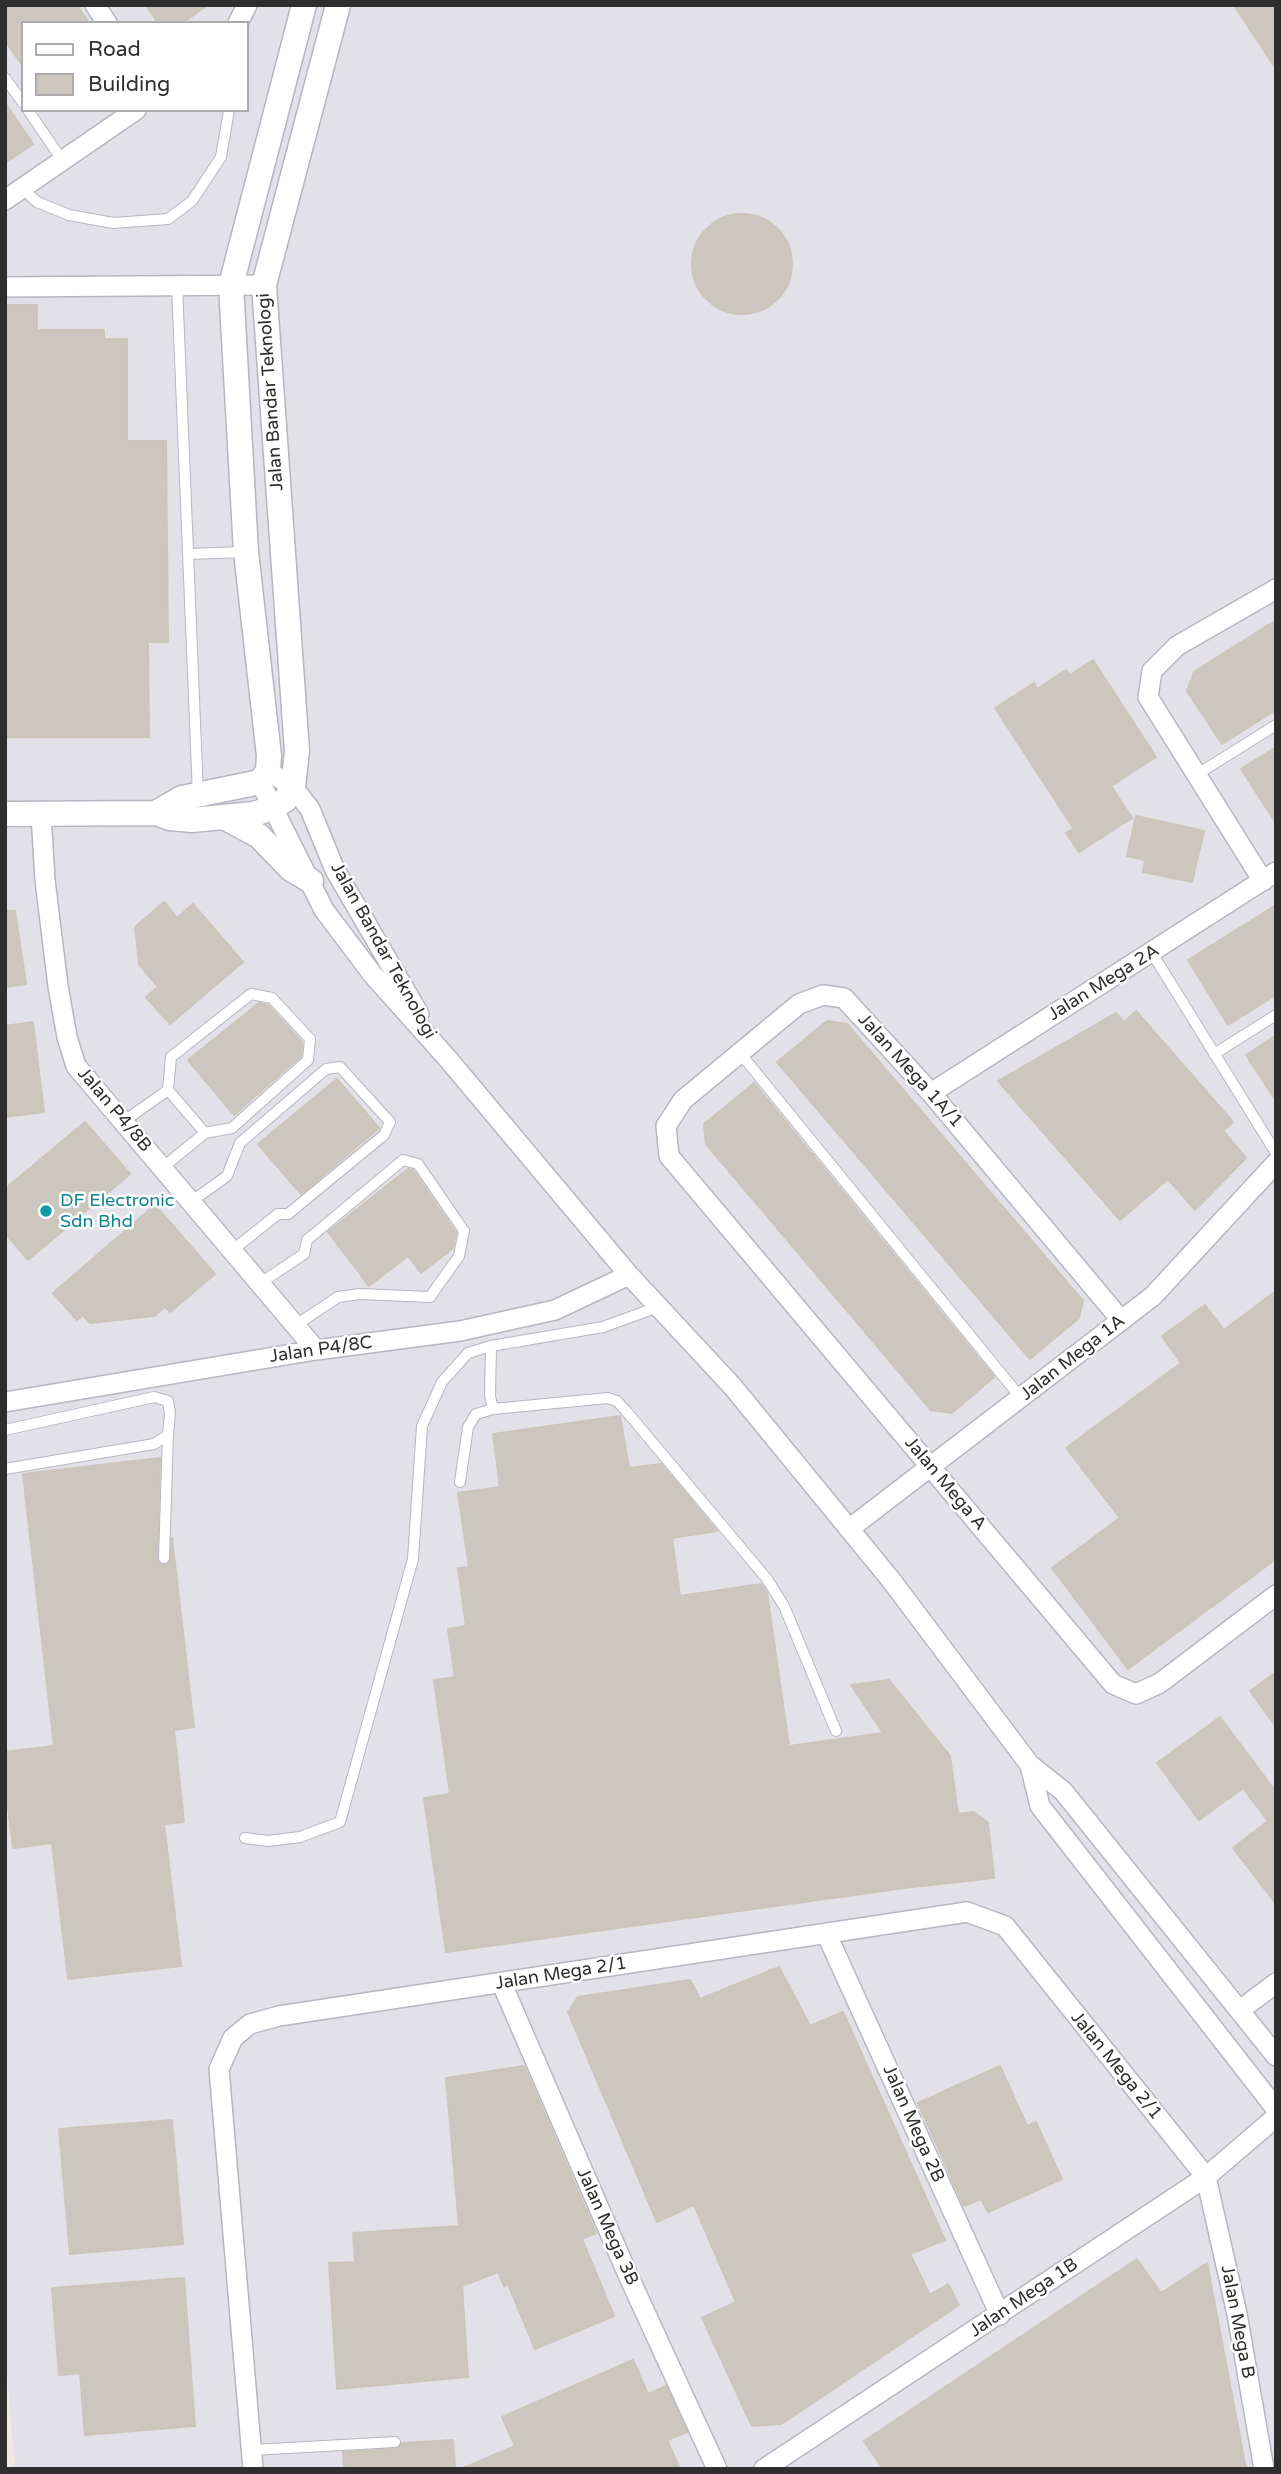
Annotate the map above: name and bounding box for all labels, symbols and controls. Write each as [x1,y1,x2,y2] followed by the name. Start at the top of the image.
[21,21,248,112] legend
[88,37,141,62] text: Road
[88,72,170,97] text: Building
[253,292,289,492] street label: Jalan Bandar Teknologi
[325,859,441,1043] street label: Jalan Bandar Teknologi
[1044,940,1164,1026] street label: Jalan Mega 2A
[853,1009,967,1133] street label: Jalan Mega 1A/1
[72,1063,156,1157] street label: Jalan P4/8B
[60,1190,174,1232] place label: DF Electronic Sdn Bhd
[38,1203,54,1219] marker: DF Electronic Sdn Bhd
[1016,1310,1130,1406] street label: Jalan Mega 1A
[268,1332,374,1368] street label: Jalan P4/8C
[900,1433,990,1535] street label: Jalan Mega A
[494,1953,628,1995] street label: Jalan Mega 2/1
[1066,2008,1166,2124] street label: Jalan Mega 2/1
[878,2062,948,2186] street label: Jalan Mega 2B
[572,2165,642,2289] street label: Jalan Mega 3B
[966,2254,1082,2342] street label: Jalan Mega 1B
[1215,2264,1259,2380] street label: Jalan Mega B

